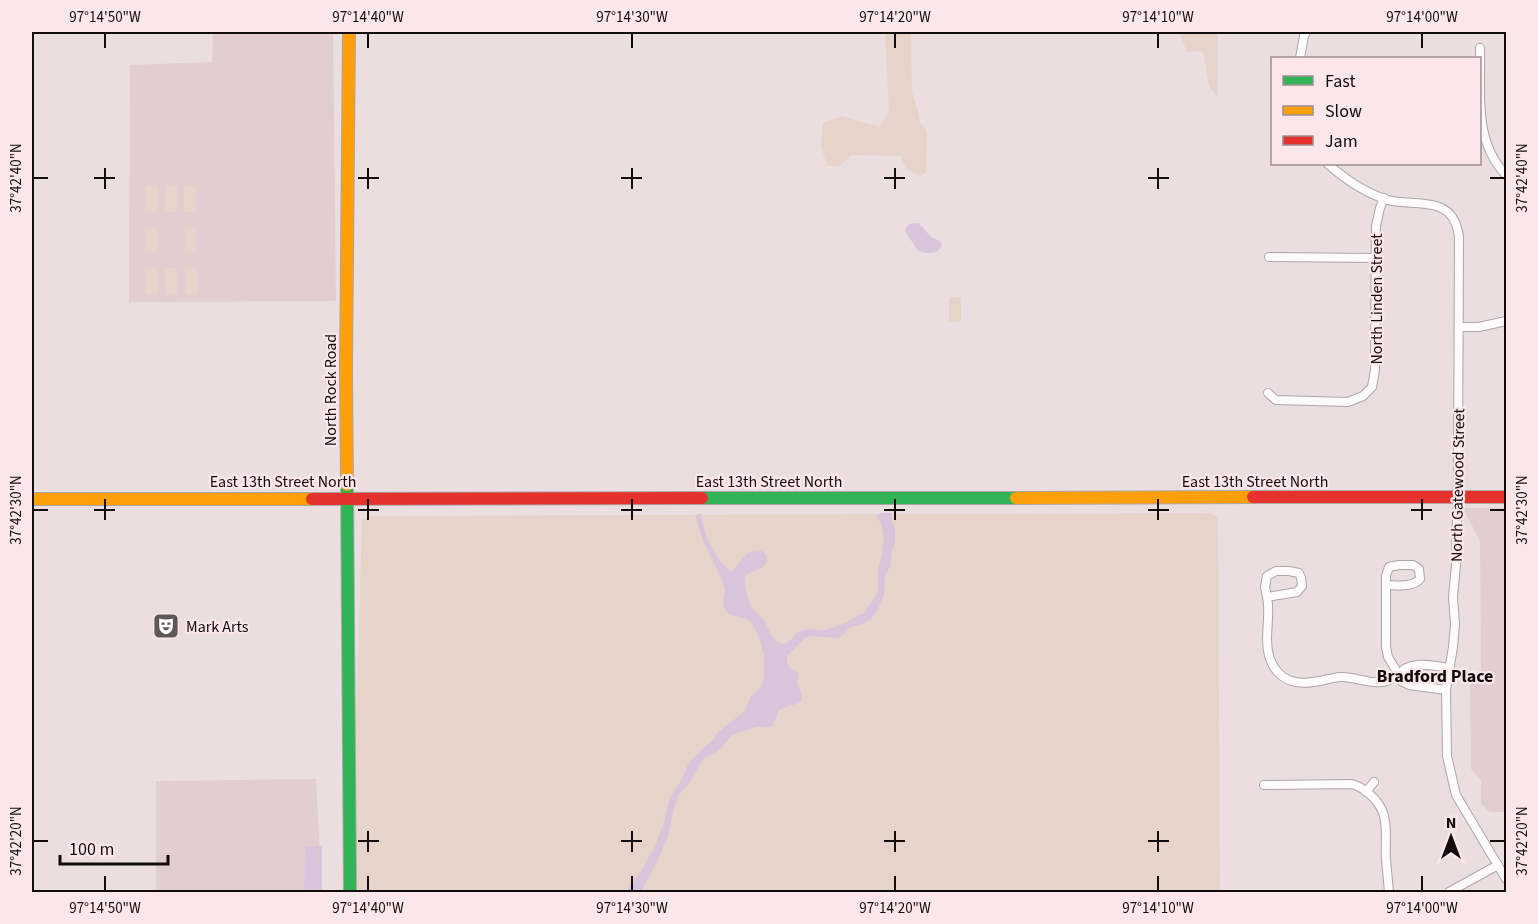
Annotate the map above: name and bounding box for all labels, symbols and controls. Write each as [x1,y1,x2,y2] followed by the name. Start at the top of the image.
[69,7,141,28] text: 97°14'50"W
[332,7,404,28] text: 97°14'40"W
[596,7,668,28] text: 97°14'30"W
[859,7,931,28] text: 97°14'20"W
[1122,7,1194,28] text: 97°14'10"W
[1386,7,1458,28] text: 97°14'00"W
[1271,57,1481,165] legend
[1325,69,1356,94] text: Fast
[1325,99,1362,124] text: Slow
[1325,129,1358,154] text: Jam
[6,143,27,213] text: 37°42'40"N
[1512,143,1533,213] text: 37°42'40"N
[1366,233,1388,365] street label: North Linden Street
[320,334,342,446] street label: North Rock Road
[1446,407,1470,562] street label: North Gatewood Street
[210,471,356,493] street label: East 13th Street North
[696,471,842,493] street label: East 13th Street North
[1182,471,1328,493] street label: East 13th Street North
[6,475,27,545] text: 37°42'30"N
[1512,475,1533,545] text: 37°42'30"N
[151,611,181,641] theatre icon: Mark Arts
[186,616,249,638] place label: Mark Arts
[1377,664,1493,689] district label: Bradford Place
[6,806,27,876] text: 37°42'20"N
[1512,806,1533,876] text: 37°42'20"N
[1421,807,1481,867] north arrow
[1446,812,1456,834] text: N
[60,828,168,866] scale bar
[69,837,114,862] text: 100 m
[69,898,141,919] text: 97°14'50"W
[332,898,404,919] text: 97°14'40"W
[596,898,668,919] text: 97°14'30"W
[859,898,931,919] text: 97°14'20"W
[1122,898,1194,919] text: 97°14'10"W
[1386,898,1458,919] text: 97°14'00"W

